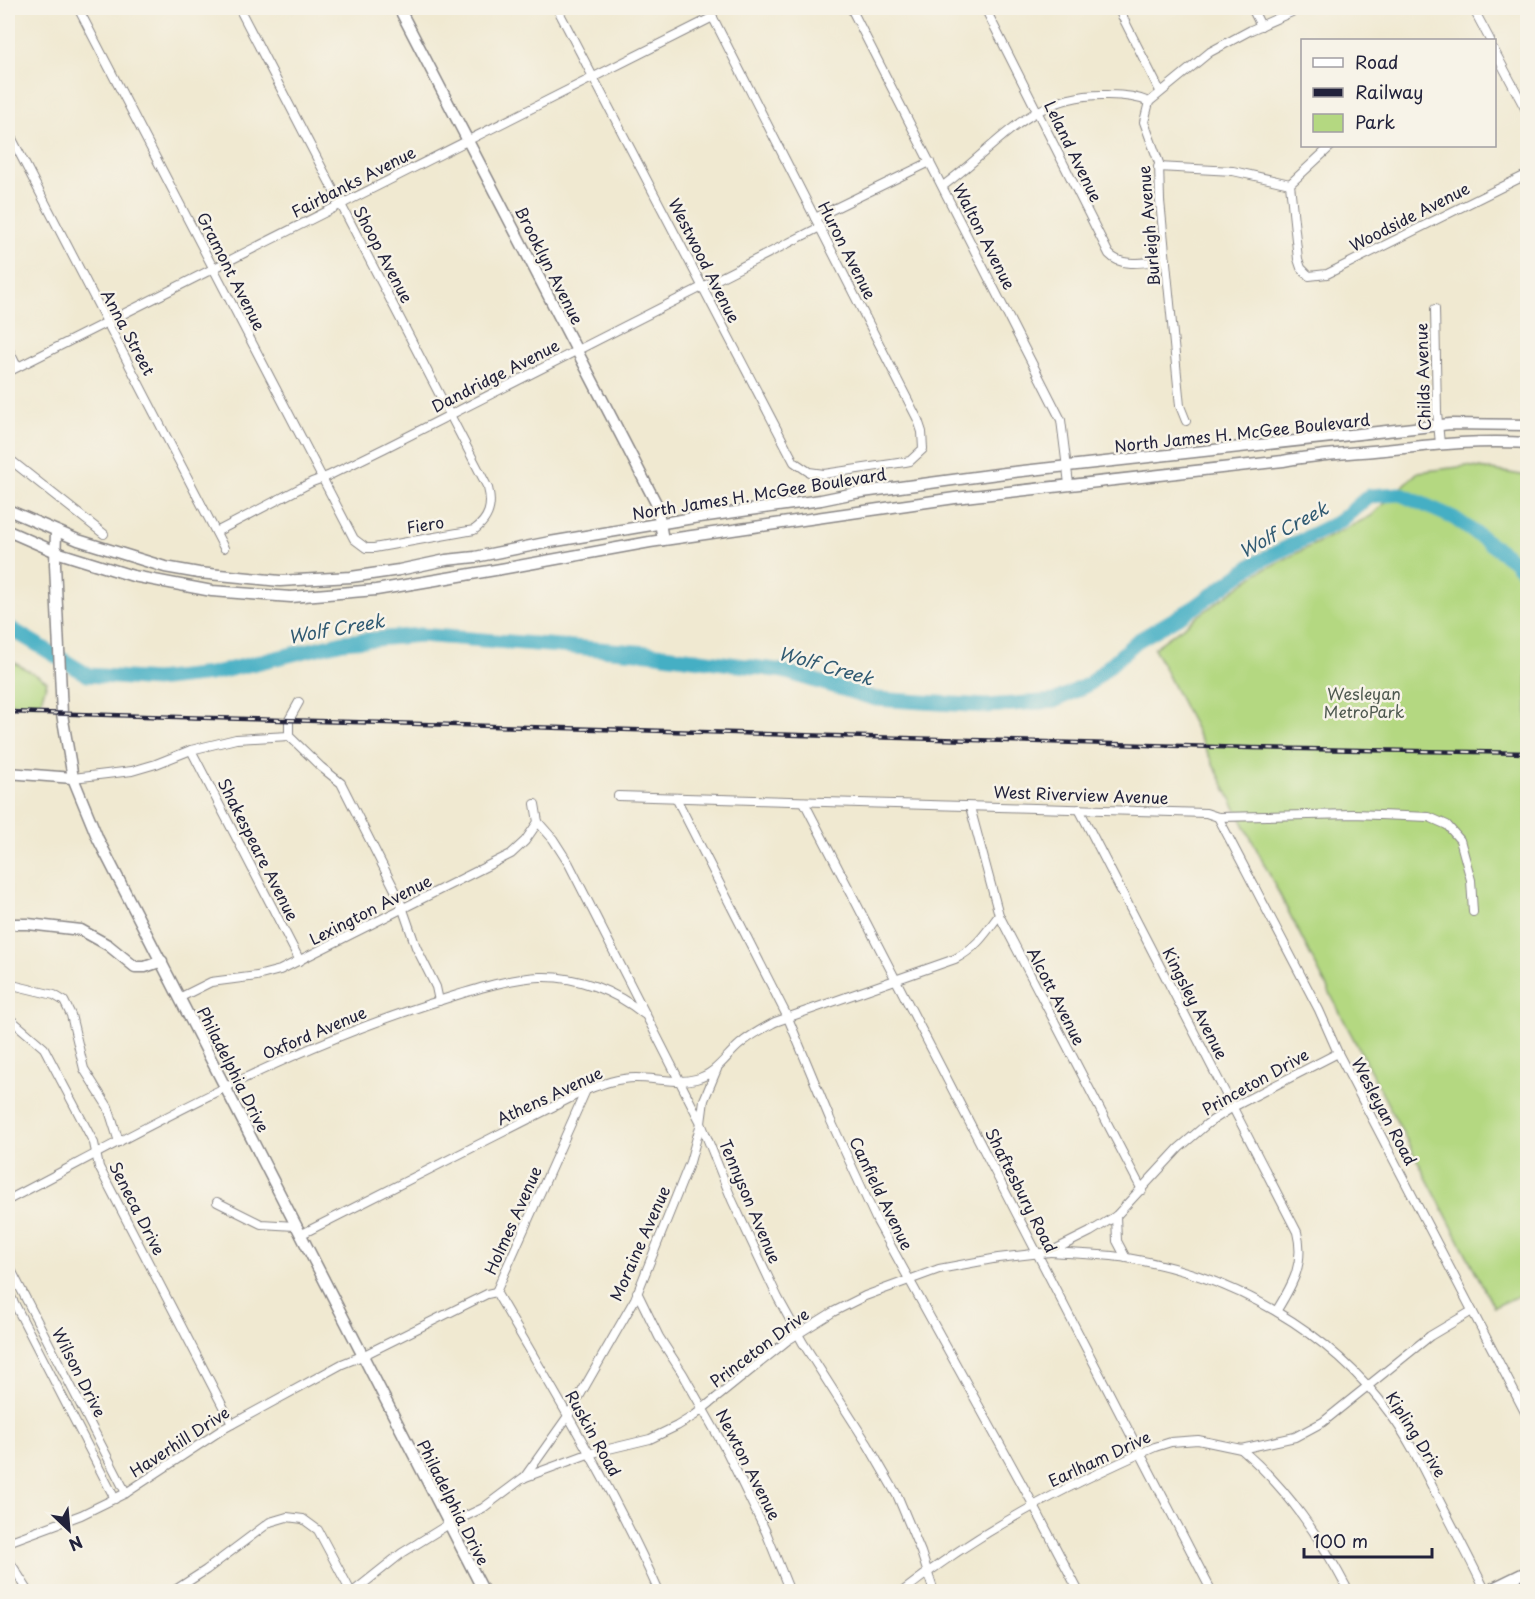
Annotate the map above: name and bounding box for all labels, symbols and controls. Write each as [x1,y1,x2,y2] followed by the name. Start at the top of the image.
[1301,39,1496,147] legend
[1355,48,1399,75] text: Road
[1355,78,1423,105] text: Railway
[1039,96,1109,206] street label: Leland Avenue
[1355,108,1395,135] text: Park
[287,139,420,223] street label: Fairbanks Avenue
[1131,164,1165,287] street label: Burleigh Avenue
[1345,175,1473,257] street label: Woodside Avenue
[948,179,1022,294] street label: Walton Avenue
[663,194,747,327] street label: Westwood Avenue
[813,197,883,303] street label: Huron Avenue
[348,201,420,307] street label: Shoop Avenue
[510,202,590,329] street label: Brooklyn Avenue
[192,208,272,334] street label: Gramont Avenue
[96,285,162,380] street label: Anna Street
[1408,323,1436,431] street label: Childs Avenue
[427,332,563,418] street label: Dandridge Avenue
[1113,407,1371,457] street label: North James H. McGee Boulevard
[630,461,888,525] street label: North James H. McGee Boulevard
[1234,494,1333,564] water label: Wolf Creek
[404,509,446,539] street label: Fiero
[286,606,387,650] water label: Wolf Creek
[775,639,878,692] water label: Wolf Creek
[1324,681,1405,723] park label: Wesleyan MetroPark
[213,773,306,925] street label: Shakespeare Avenue
[993,779,1169,809] street label: West Riverview Avenue
[305,868,436,950] street label: Lexington Avenue
[1022,943,1092,1049] street label: Alcott Avenue
[1157,943,1235,1063] street label: Kingsley Avenue
[258,999,370,1065] street label: Oxford Avenue
[192,1002,276,1136] street label: Philadelphia Drive
[1197,1042,1313,1120] street label: Princeton Drive
[1347,1053,1423,1169] street label: Wesleyan Road
[492,1060,606,1130] street label: Athens Avenue
[980,1123,1064,1257] street label: Shaftesbury Road
[844,1132,920,1254] street label: Canfield Avenue
[714,1135,788,1267] street label: Tennyson Avenue
[104,1157,172,1259] street label: Seneca Drive
[477,1162,547,1278] street label: Holmes Avenue
[603,1181,675,1305] street label: Moraine Avenue
[704,1302,814,1392] street label: Princeton Drive
[47,1323,113,1421] street label: Wilson Drive
[560,1386,628,1480] street label: Ruskin Road
[1381,1387,1453,1481] street label: Kipling Drive
[124,1400,234,1482] street label: Haverhill Drive
[711,1404,787,1524] street label: Newton Avenue
[1044,1424,1154,1492] street label: Earlham Drive
[412,1435,496,1569] street label: Philadelphia Drive
[39,1500,99,1560] north arrow
[1304,1521,1432,1559] scale bar
[1313,1527,1368,1554] text: 100 m
[65,1531,87,1558] text: N

